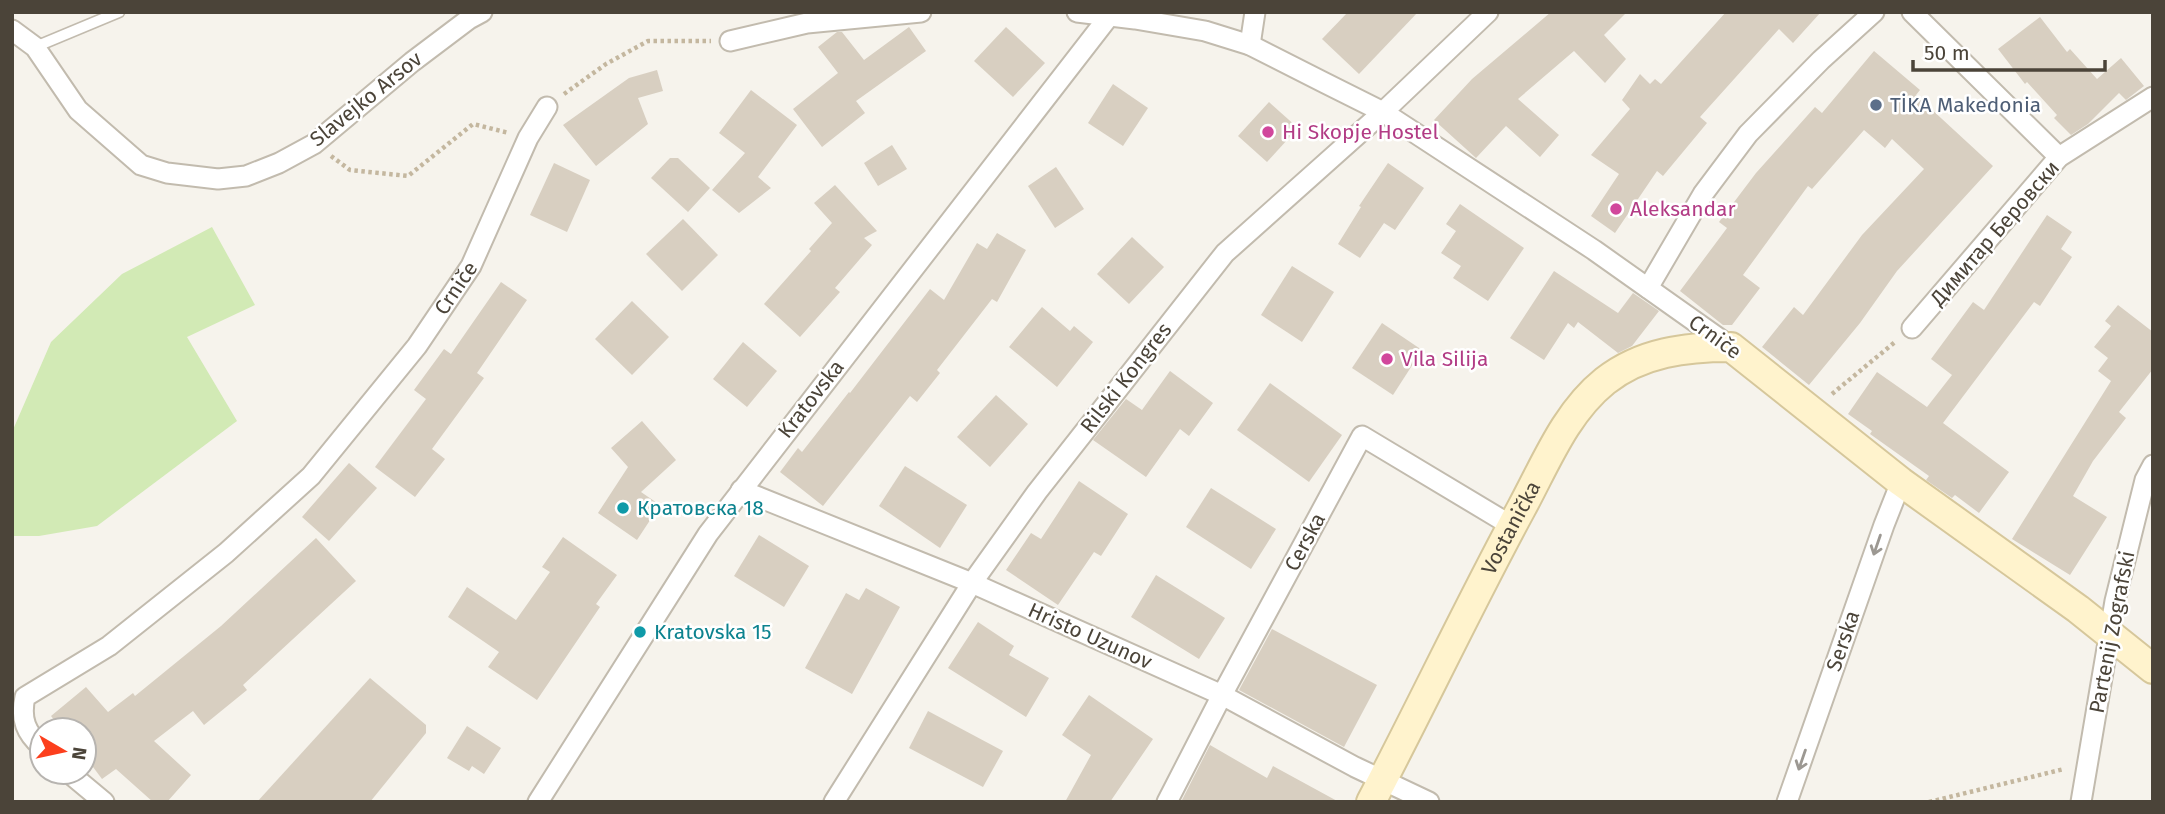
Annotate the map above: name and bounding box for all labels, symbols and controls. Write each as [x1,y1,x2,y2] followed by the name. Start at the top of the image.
[1913,28,2106,72] scale bar
[1924,40,1970,66] text: 50 m
[305,45,428,152] street label: Slavejko Arsov
[1890,92,2041,118] place label: TİKA Makedonia
[1868,97,1884,113] marker: TİKA Makedonia
[1282,119,1439,145] place label: Hi Skopje Hostel
[1260,124,1276,140] marker: Hi Skopje Hostel
[1924,155,2065,312] street label: Димитар Беровски
[1630,196,1736,222] place label: Aleksandar
[1608,201,1624,217] marker: Aleksandar
[429,257,483,320] street label: Crniče
[1684,309,1746,365] street label: Crniče
[1075,317,1177,438] street label: Rilski Kongres
[1401,346,1488,372] place label: Vila Silija
[1379,351,1395,367] marker: Vila Silija
[772,355,850,443] street label: Kratovska
[1476,477,1546,579] street label: Vostanička
[637,495,764,521] place label: Кратовска 18
[615,500,631,516] marker: Кратовска 18
[1279,508,1331,576] street label: Cerska
[1870,534,1882,556] one-way arrow
[2084,549,2140,715] street label: Partenij Zografski
[1024,597,1157,675] street label: Hristo Uzunov
[1821,607,1865,675] street label: Serska
[654,619,772,645] place label: Kratovska 15
[632,624,648,640] marker: Kratovska 15
[28,716,98,786] north arrow
[67,746,92,762] text: N
[1795,749,1808,771] one-way arrow

